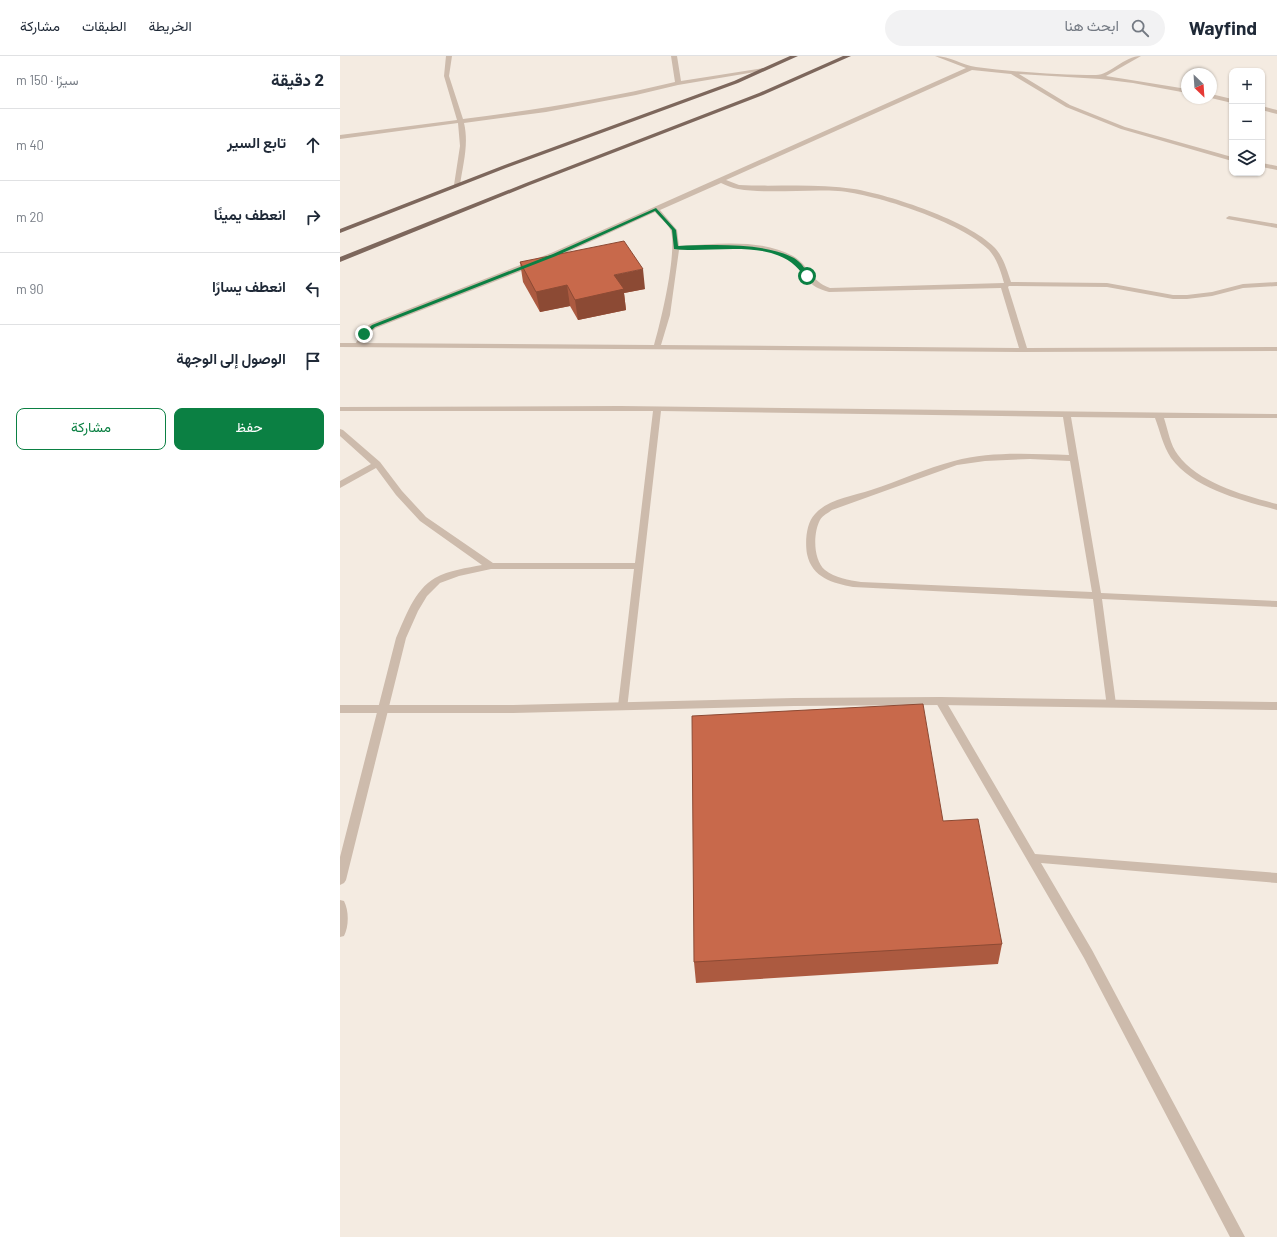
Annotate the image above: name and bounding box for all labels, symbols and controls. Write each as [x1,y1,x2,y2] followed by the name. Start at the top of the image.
[885,10,1165,46] search box
[1064,16,1119,34] text: ابحث هنا
[1189,16,1257,39] text: Wayfind
[20,17,60,34] text: مشاركة
[82,17,126,34] text: الطبقات
[148,17,192,34] text: الخريطة
[1129,17,1151,39] icon: search
[1181,68,1217,104] north arrow
[1229,68,1265,176] map controls
[1229,68,1265,104] button: +
[271,69,324,89] text: 2 دقيقة
[16,72,78,88] text: سيرًا · 150 m
[1229,104,1265,140] button: −
[227,133,286,151] text: تابع السير
[302,134,324,156] icon: ahead
[16,137,44,153] text: 40 m
[1229,140,1265,176] button: layers
[214,205,286,223] text: انعطف يمينًا
[302,206,324,228] icon: right
[16,209,44,225] text: 20 m
[798,267,816,285] route start
[212,277,286,295] text: انعطف يسارًا
[302,278,324,300] icon: left
[16,281,44,297] text: 90 m
[355,325,373,343] route end
[176,349,286,367] text: الوصول إلى الوجهة
[302,350,324,372] icon: arrive
[16,408,166,450] button: مشاركة
[174,408,324,450] button: حفظ

